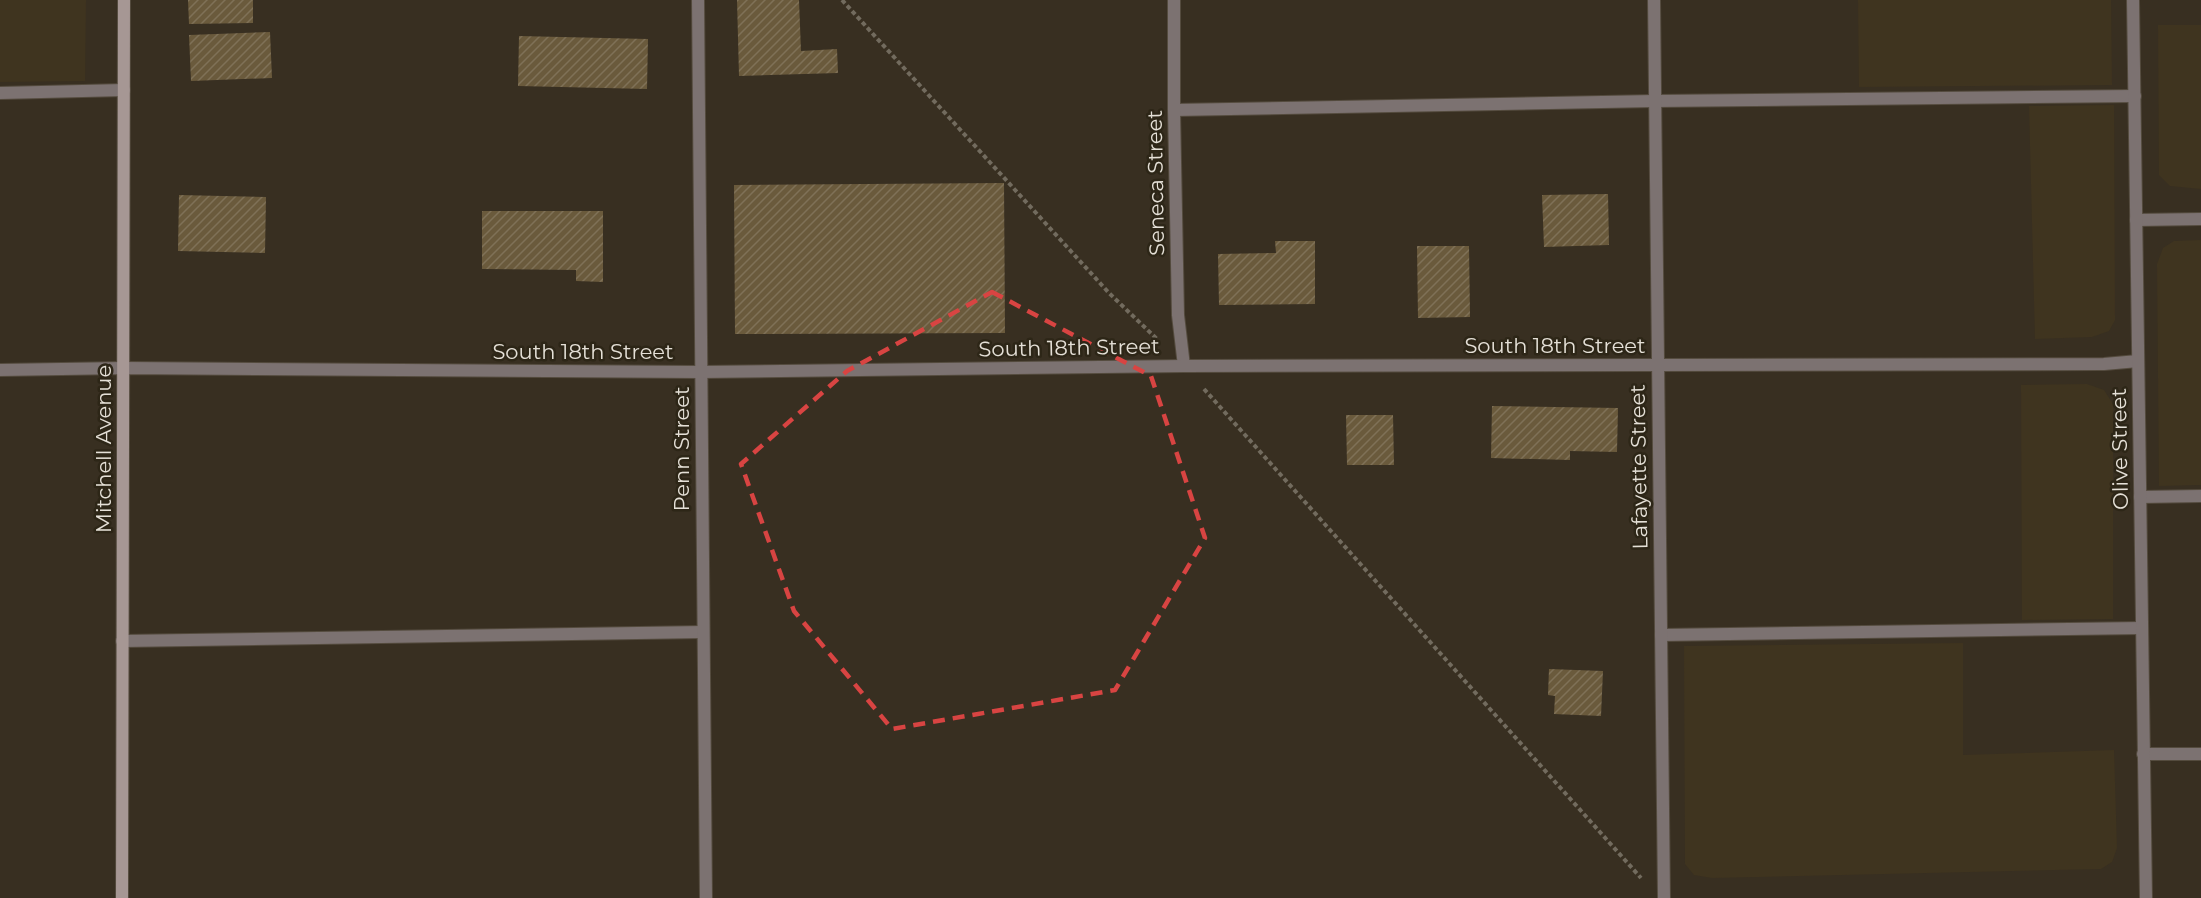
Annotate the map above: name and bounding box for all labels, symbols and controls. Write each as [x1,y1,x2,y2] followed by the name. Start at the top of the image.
[1142,110,1169,256] street label: Seneca Street
[978,333,1160,362] street label: South 18th Street
[1464,333,1646,358] street label: South 18th Street
[492,339,674,364] street label: South 18th Street
[91,365,116,533] street label: Mitchell Avenue
[1625,384,1652,550] street label: Lafayette Street
[669,387,694,511] street label: Penn Street
[2106,388,2133,510] street label: Olive Street

